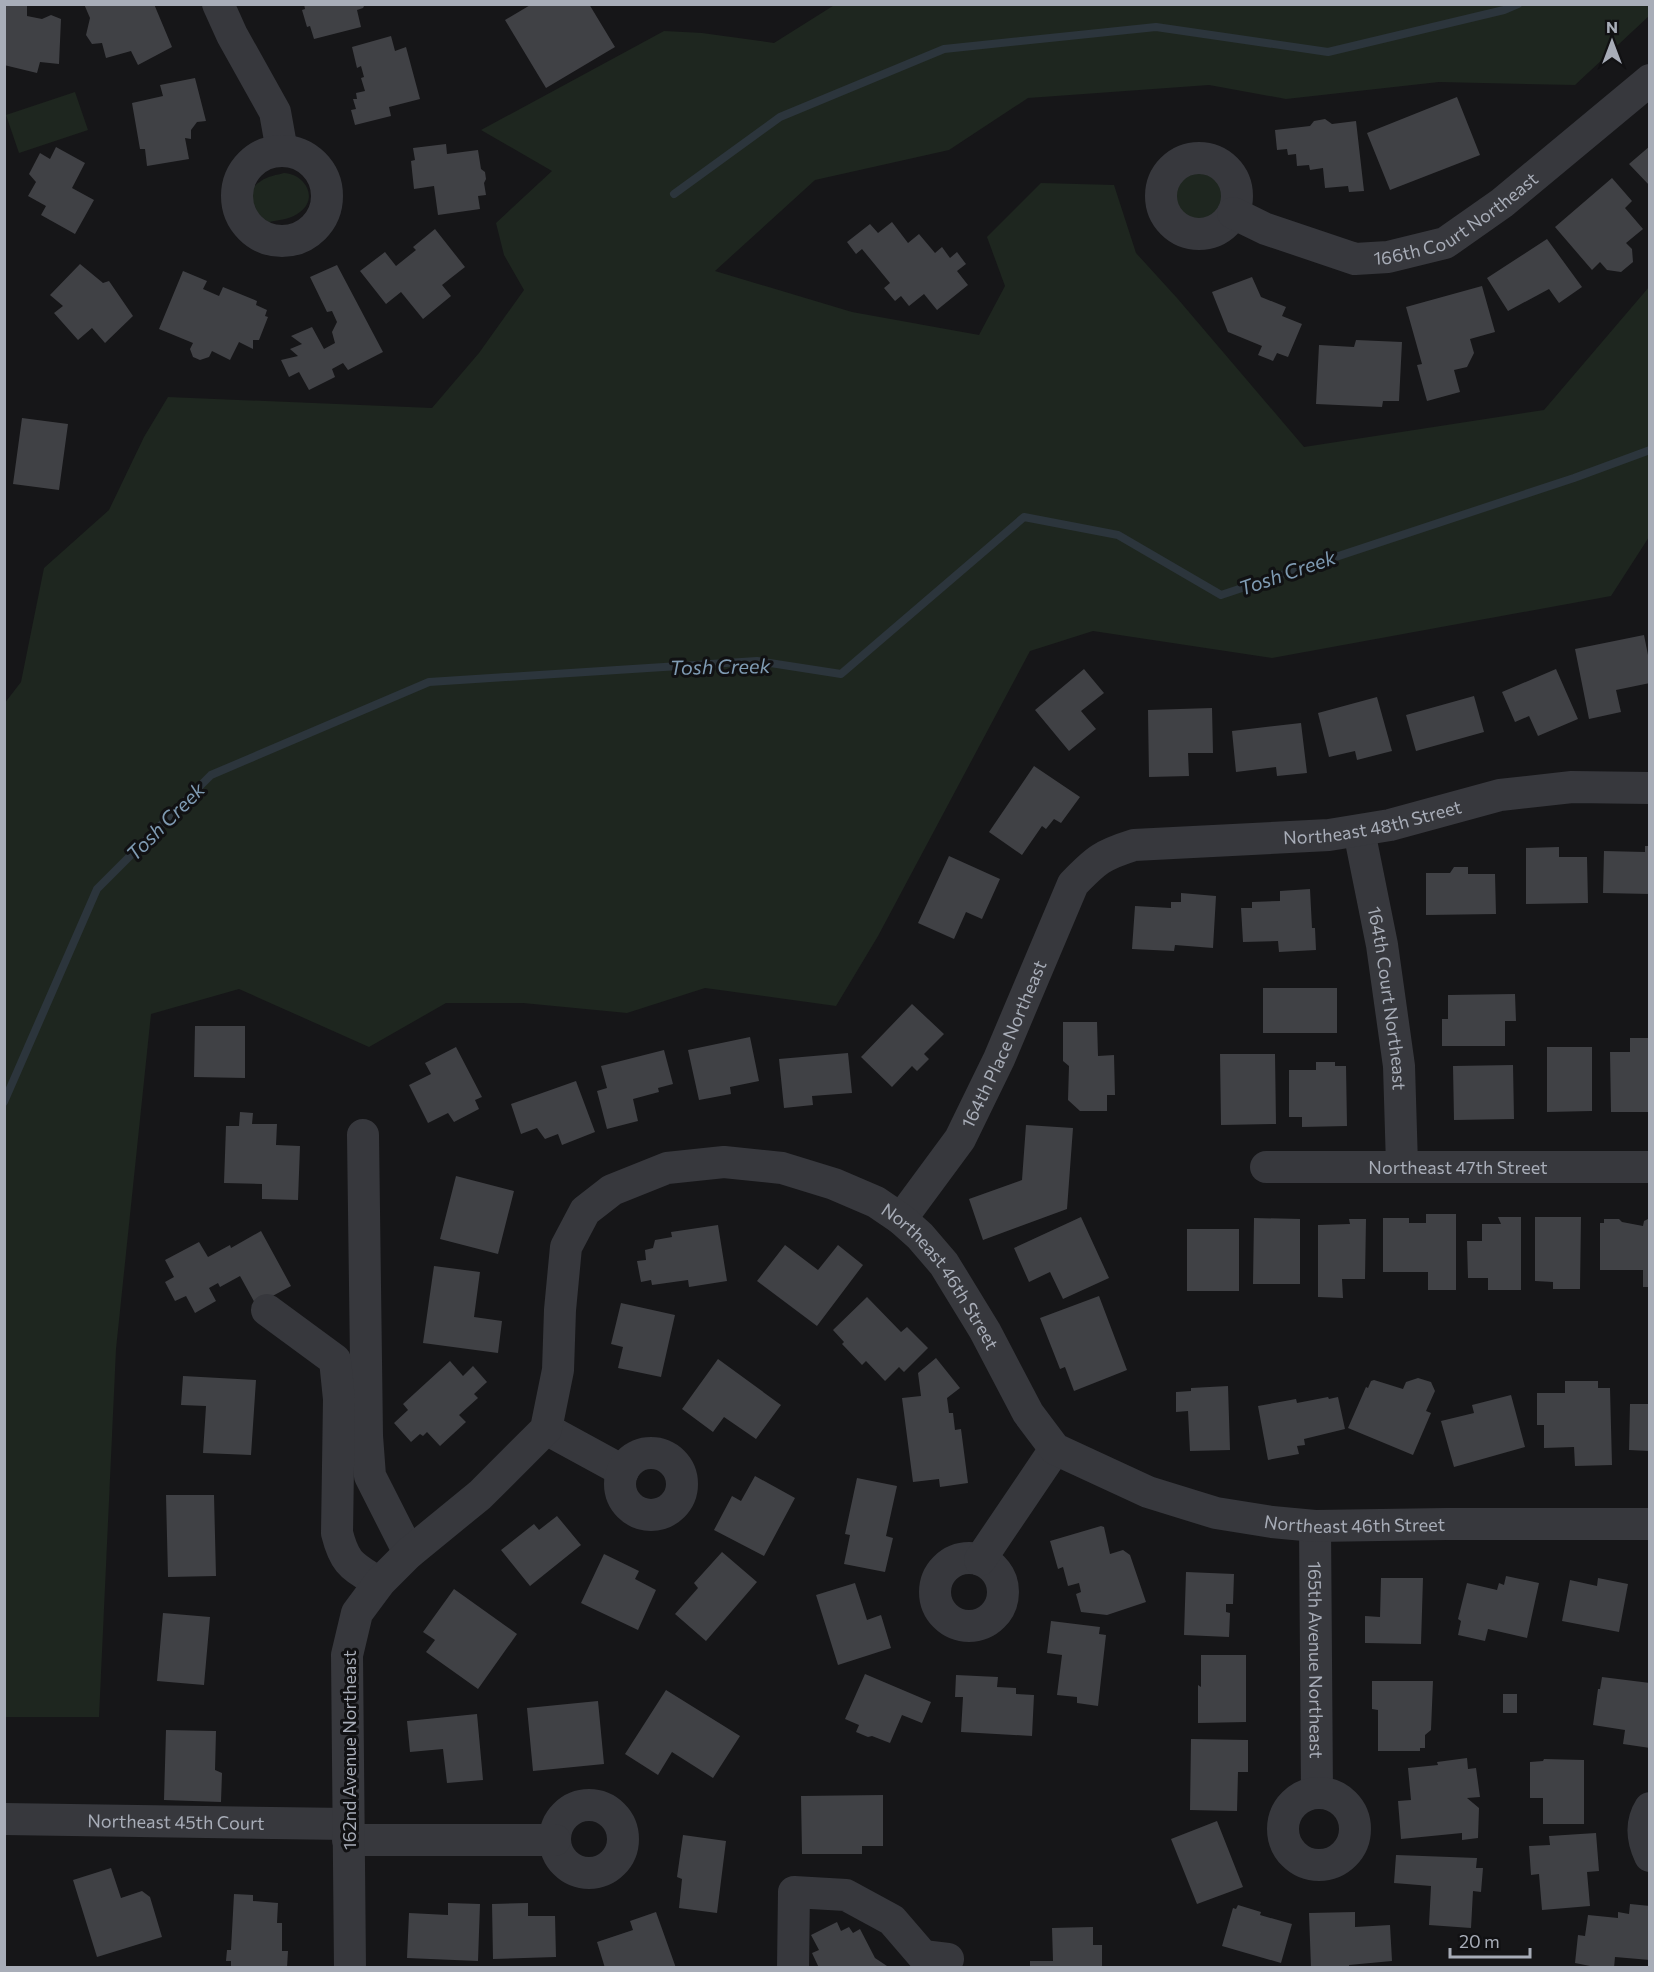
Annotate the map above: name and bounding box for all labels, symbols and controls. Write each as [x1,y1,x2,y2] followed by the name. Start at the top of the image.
[1582,12,1642,72] north arrow
[1606,17,1618,36] text: N
[1373,167,1542,269] street label: 166th Court Northeast
[1235,544,1340,600] water label: Tosh Creek
[669,653,772,679] water label: Tosh Creek
[121,776,210,865] water label: Tosh Creek
[1283,795,1464,848] street label: Northeast 48th Street
[1363,905,1411,1091] street label: 164th Court Northeast
[956,957,1051,1131] street label: 164th Place Northeast
[1368,1156,1548,1178] street label: Northeast 47th Street
[877,1198,1004,1353] street label: Northeast 46th Street
[1263,1510,1445,1537] street label: Northeast 46th Street
[1304,1561,1328,1759] street label: 165th Avenue Northeast
[338,1650,360,1850] street label: 162nd Avenue Northeast
[87,1809,265,1834] street label: Northeast 45th Court
[1450,1921,1530,1959] scale bar
[1459,1930,1500,1952] text: 20 m

